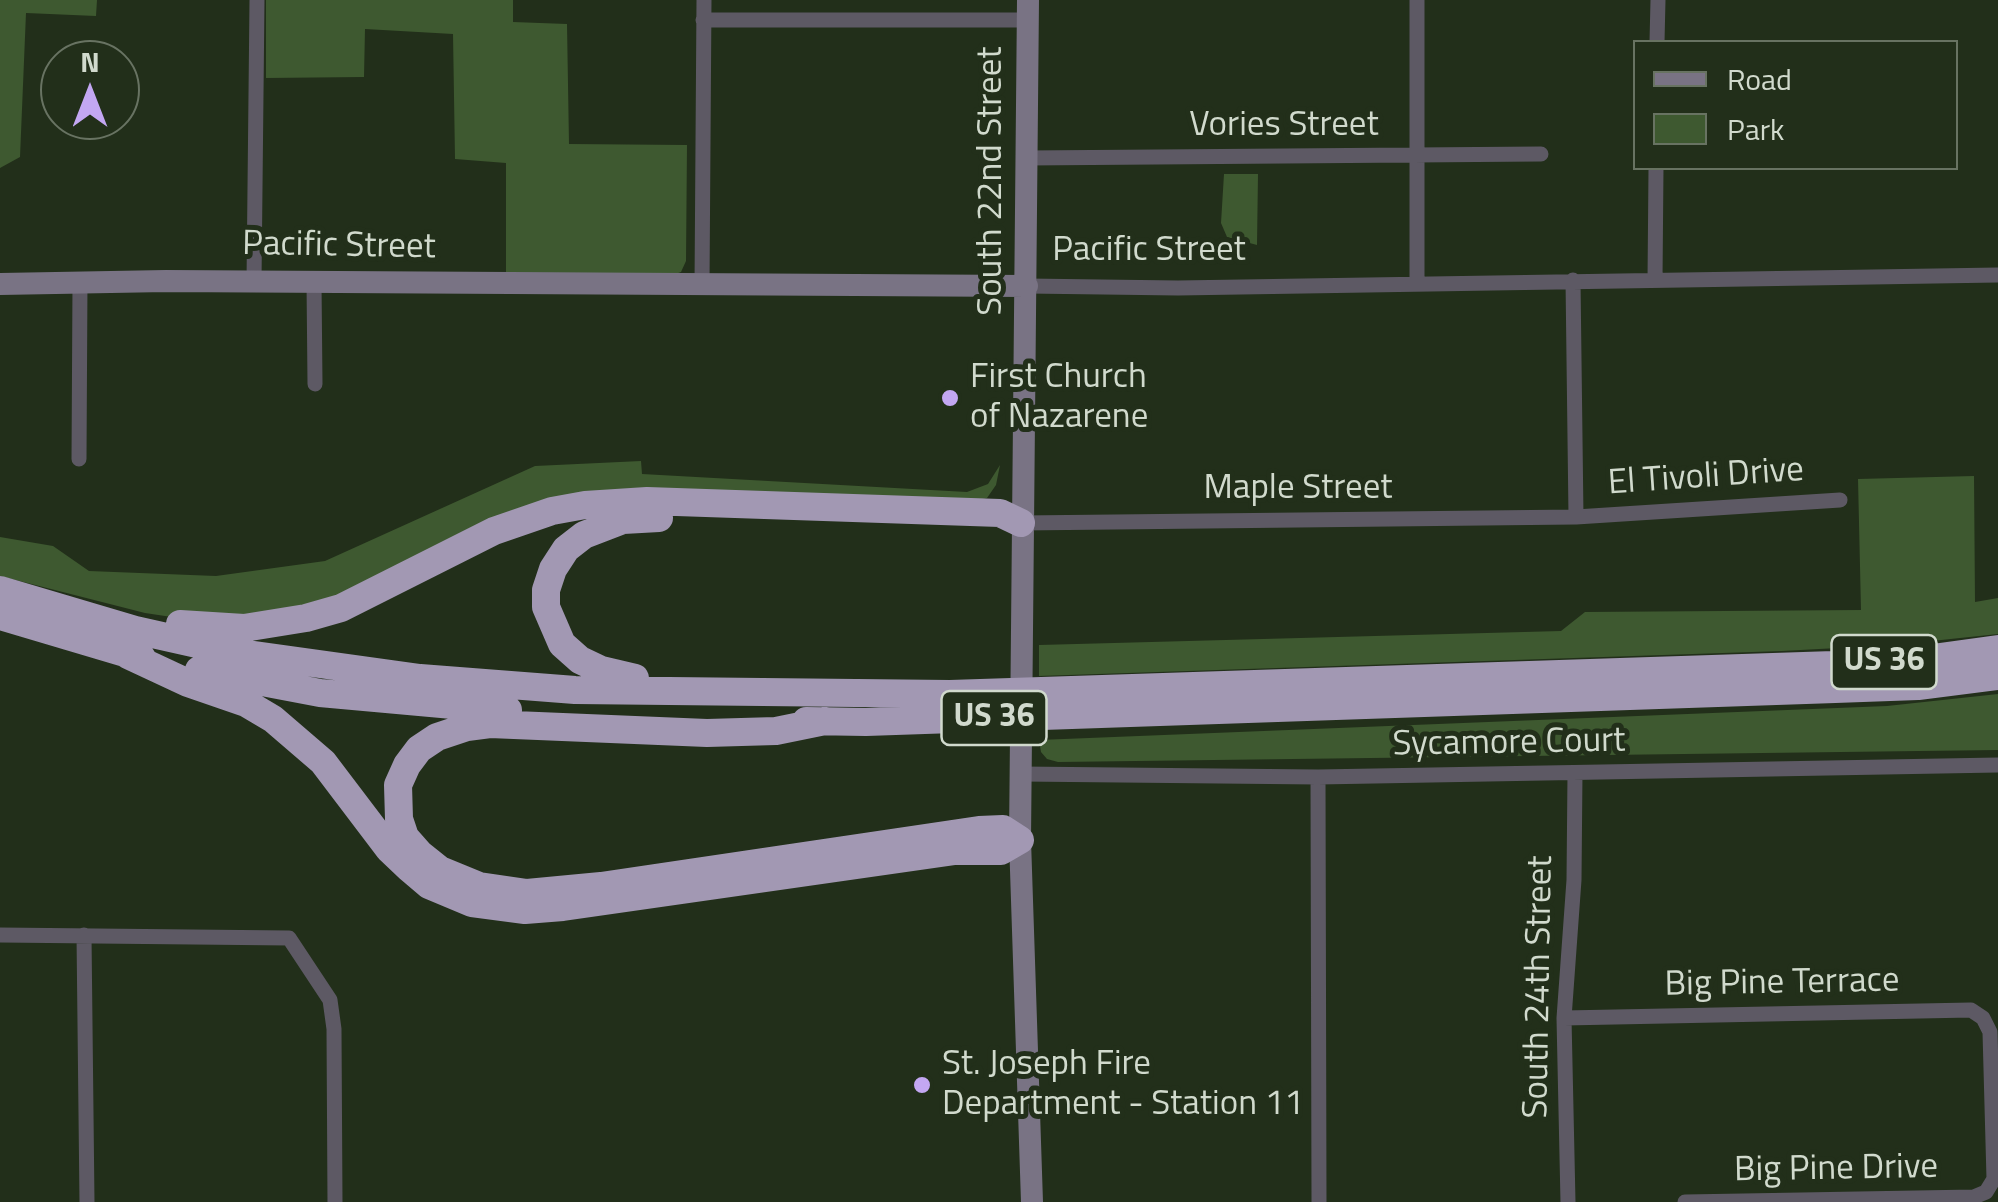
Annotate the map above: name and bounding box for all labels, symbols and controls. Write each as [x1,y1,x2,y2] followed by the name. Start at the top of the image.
[40,40,140,140] north arrow
[80,40,100,83] text: N
[1633,40,1958,170] legend
[971,46,1013,316] street label: South 22nd Street
[1727,56,1792,102] text: Road
[1189,105,1379,147] street label: Vories Street
[1727,106,1784,152] text: Park
[242,224,436,270] street label: Pacific Street
[1052,230,1246,272] street label: Pacific Street
[970,357,1148,439] place label: First Church of Nazarene
[939,387,961,409] marker: First Church of Nazarene
[1607,450,1805,506] street label: El Tivoli Drive
[1203,468,1393,510] street label: Maple Street
[1832,635,1936,689] road number: US 36
[942,691,1046,745] road number: US 36
[1392,721,1626,767] street label: Sycamore Court
[1517,855,1563,1119] street label: South 24th Street
[1664,961,1900,1007] street label: Big Pine Terrace
[942,1044,1304,1126] place label: St. Joseph Fire Department - Station 11
[911,1074,933,1096] marker: St. Joseph Fire Department - Station 11
[1734,1147,1938,1193] street label: Big Pine Drive

